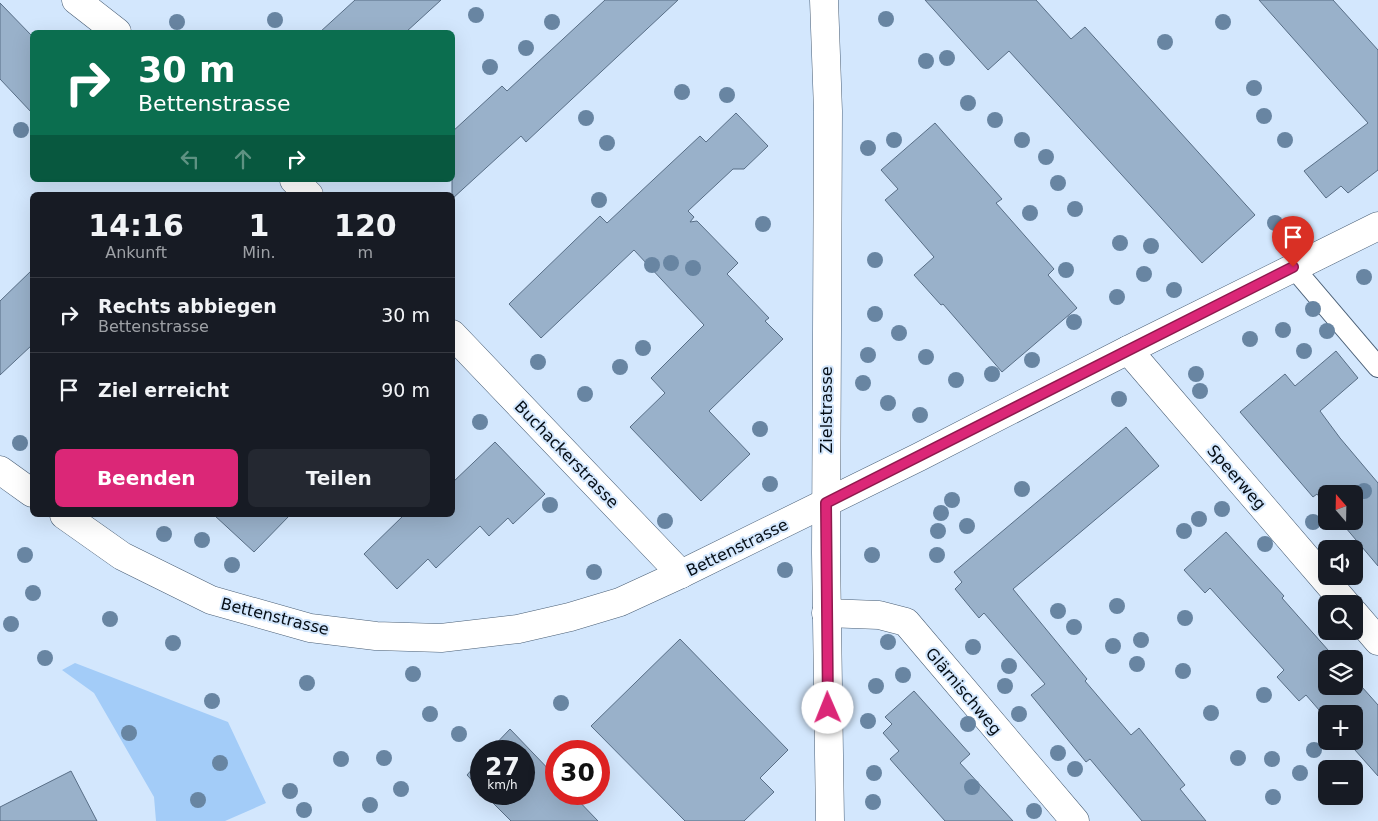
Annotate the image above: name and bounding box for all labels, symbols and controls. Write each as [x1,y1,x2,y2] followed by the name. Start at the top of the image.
[55,50,120,115] icon: right
[138,50,235,90] text: 30 m
[138,91,290,116] text: Bettenstrasse
[176,145,204,173] icon: left
[229,145,257,173] icon: ahead
[282,145,310,173] icon: right
[88,208,184,243] text: 14:16
[248,208,269,243] text: 1
[334,208,397,243] text: 120
[1272,216,1314,267] pin
[1279,223,1307,251] icon: arrive
[105,243,167,262] text: Ankunft
[242,243,276,262] text: Min.
[358,243,373,262] text: m
[98,295,277,317] text: Rechts abbiegen
[55,301,83,329] icon: right
[381,304,430,326] text: 30 m
[98,317,209,336] text: Bettenstrasse
[817,366,836,454] street label: Zielstrasse
[55,376,83,404] icon: arrive
[98,379,229,401] text: Ziel erreicht
[381,379,430,401] text: 90 m
[511,397,623,512] street label: Buchackerstrasse
[1203,441,1270,514] street label: Speerweg
[55,449,238,507] button: Beenden
[248,449,430,507] button: Teilen
[1318,485,1362,530] north arrow
[1318,485,1363,805] map controls
[683,515,791,580] street label: Bettenstrasse
[1318,540,1363,585] button: sound
[219,594,331,639] street label: Bettenstrasse
[1318,595,1363,640] button: search
[922,644,1006,739] street label: Glärnischweg
[1318,650,1363,695] button: layers
[801,681,853,733] position arrow
[1318,705,1363,750] button: +
[545,740,610,805] speed limit sign: 30
[485,752,520,781] text: 27
[1318,760,1363,805] button: −
[487,778,518,792] text: km/h

